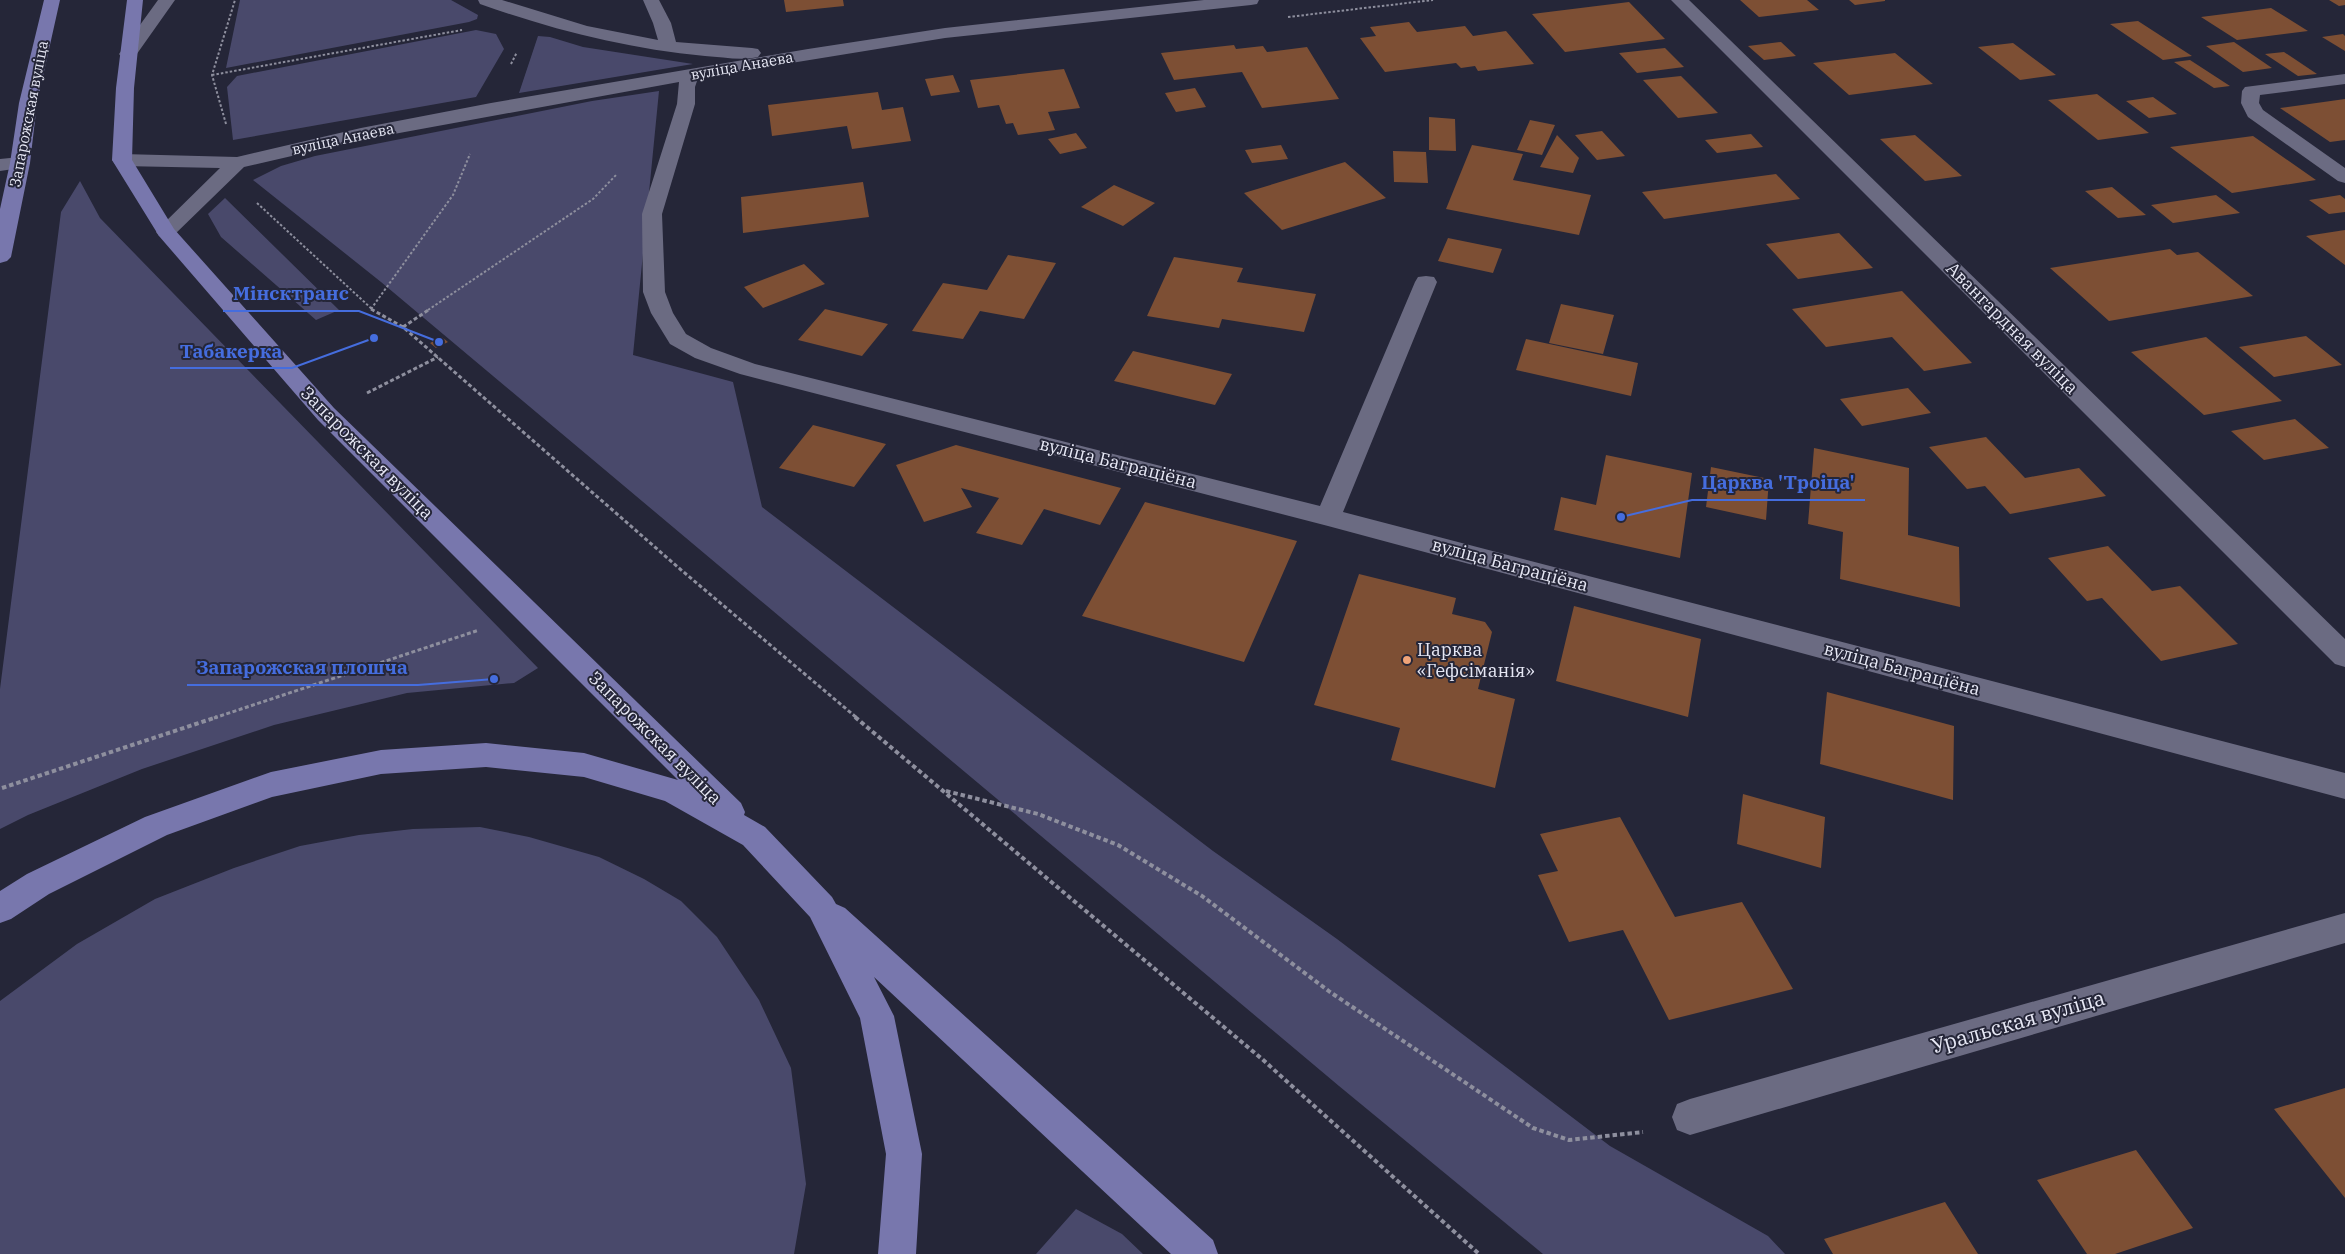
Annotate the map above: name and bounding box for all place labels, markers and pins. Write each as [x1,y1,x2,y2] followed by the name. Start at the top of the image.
[223,277,359,311] callout: Мінсктранс
[170,334,292,368] callout: Табакерка
[1692,466,1865,500] callout: Царква 'Троіца'
[1417,638,1535,682] place label: Царква «Гефсіманія»
[187,651,418,685] callout: Запарожская плошча
[1401,654,1413,666] marker: Царква «Гефсіманія»

